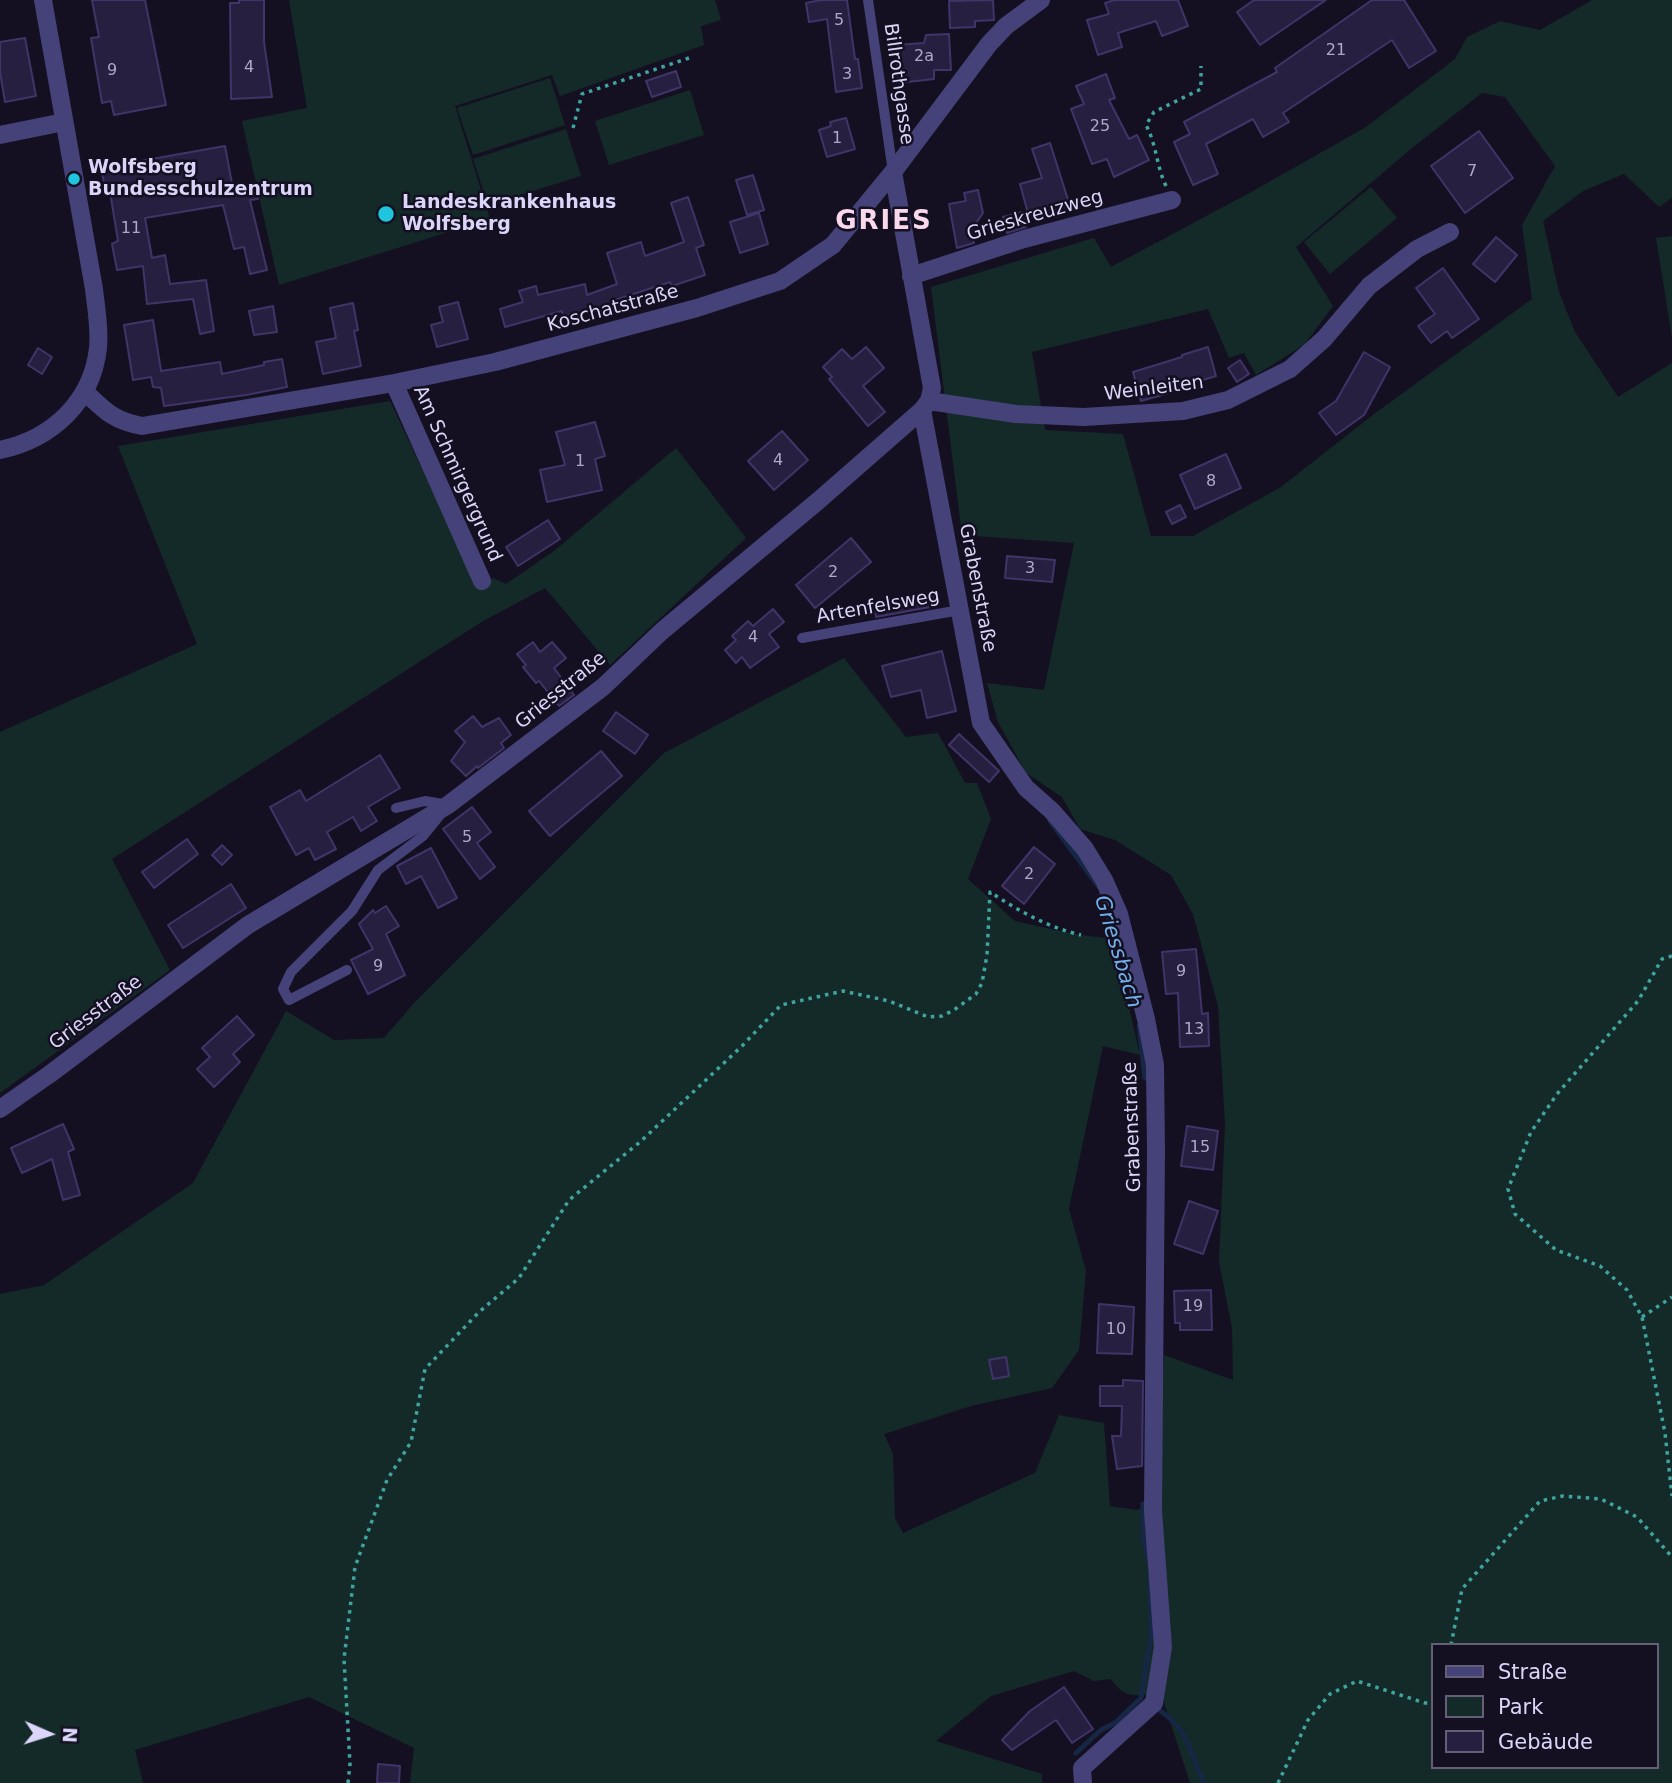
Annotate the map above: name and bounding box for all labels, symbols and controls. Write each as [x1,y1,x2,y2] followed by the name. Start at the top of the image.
[834,11,844,31] house number: 5
[878,22,918,146] street label: Billrothgasse
[1326,41,1346,61] house number: 21
[914,47,934,67] house number: 2a
[244,58,254,78] house number: 4
[107,61,117,81] house number: 9
[842,65,852,85] house number: 3
[1090,117,1110,137] house number: 25
[832,129,842,149] house number: 1
[88,157,313,201] place label: Wolfsberg Bundesschulzentrum
[1467,162,1477,182] house number: 7
[66,171,82,187] marker: Wolfsberg Bundesschulzentrum
[964,186,1106,246] street label: Grieskreuzweg
[402,192,616,236] place label: Landeskrankenhaus Wolfsberg
[376,204,396,224] marker: Landeskrankenhaus Wolfsberg
[836,206,932,238] district label: GRIES
[121,219,141,239] house number: 11
[545,281,681,337] street label: Koschatstraße
[1103,372,1205,406] street label: Weinleiten
[408,382,506,566] street label: Am Schmirgergrund
[773,451,783,471] house number: 4
[575,452,585,472] house number: 1
[1206,472,1216,492] house number: 8
[953,522,1001,654] street label: Grabenstraße
[1025,559,1035,579] house number: 3
[828,563,838,583] house number: 2
[815,585,941,629] street label: Artenfelsweg
[748,628,758,648] house number: 4
[511,648,611,734] street label: Griesstraße
[462,828,472,848] house number: 5
[1024,865,1034,885] house number: 2
[1088,893,1146,1011] water label: Griessbach
[373,957,383,977] house number: 9
[1176,962,1186,982] house number: 9
[45,971,147,1055] street label: Griesstraße
[1184,1020,1204,1040] house number: 13
[1119,1061,1147,1193] street label: Grabenstraße
[1190,1138,1210,1158] house number: 15
[1183,1297,1203,1317] house number: 19
[1106,1320,1126,1340] house number: 10
[1430,1643,1658,1769] legend
[1498,1660,1567,1684] text: Straße
[1498,1695,1543,1719] text: Park
[14,1699,84,1769] north arrow
[59,1727,81,1744] text: N
[1498,1730,1593,1754] text: Gebäude

